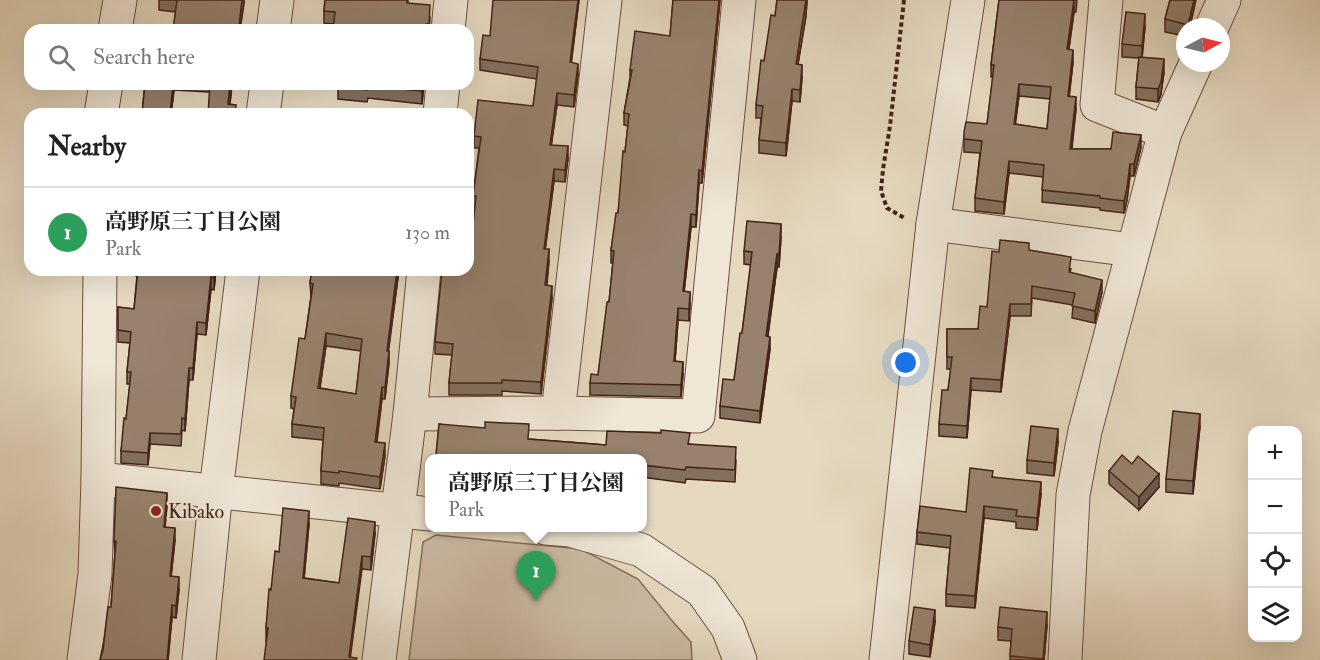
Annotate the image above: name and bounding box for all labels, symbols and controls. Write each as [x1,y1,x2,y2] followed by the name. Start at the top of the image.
[1176,18,1230,72] north arrow
[24,24,474,90] search box
[45,41,78,74] icon: search
[93,43,195,71] text: Search here
[48,131,126,163] text: Nearby
[105,208,281,236] text: 高野原三丁目公園
[64,220,71,245] text: 1
[405,220,450,245] text: 130 m
[105,236,141,261] text: Park
[891,348,920,377] your location
[1248,426,1302,642] map controls
[1248,426,1302,480] button: +
[425,454,647,532] popup
[448,469,624,497] text: 高野原三丁目公園
[1248,480,1302,534] button: −
[448,497,484,522] text: Park
[168,499,224,524] place label: Kibako
[149,504,163,518] marker: Kibako
[1248,534,1302,588] button: locate
[516,552,556,601] pin: 1
[1248,588,1302,642] button: layers

